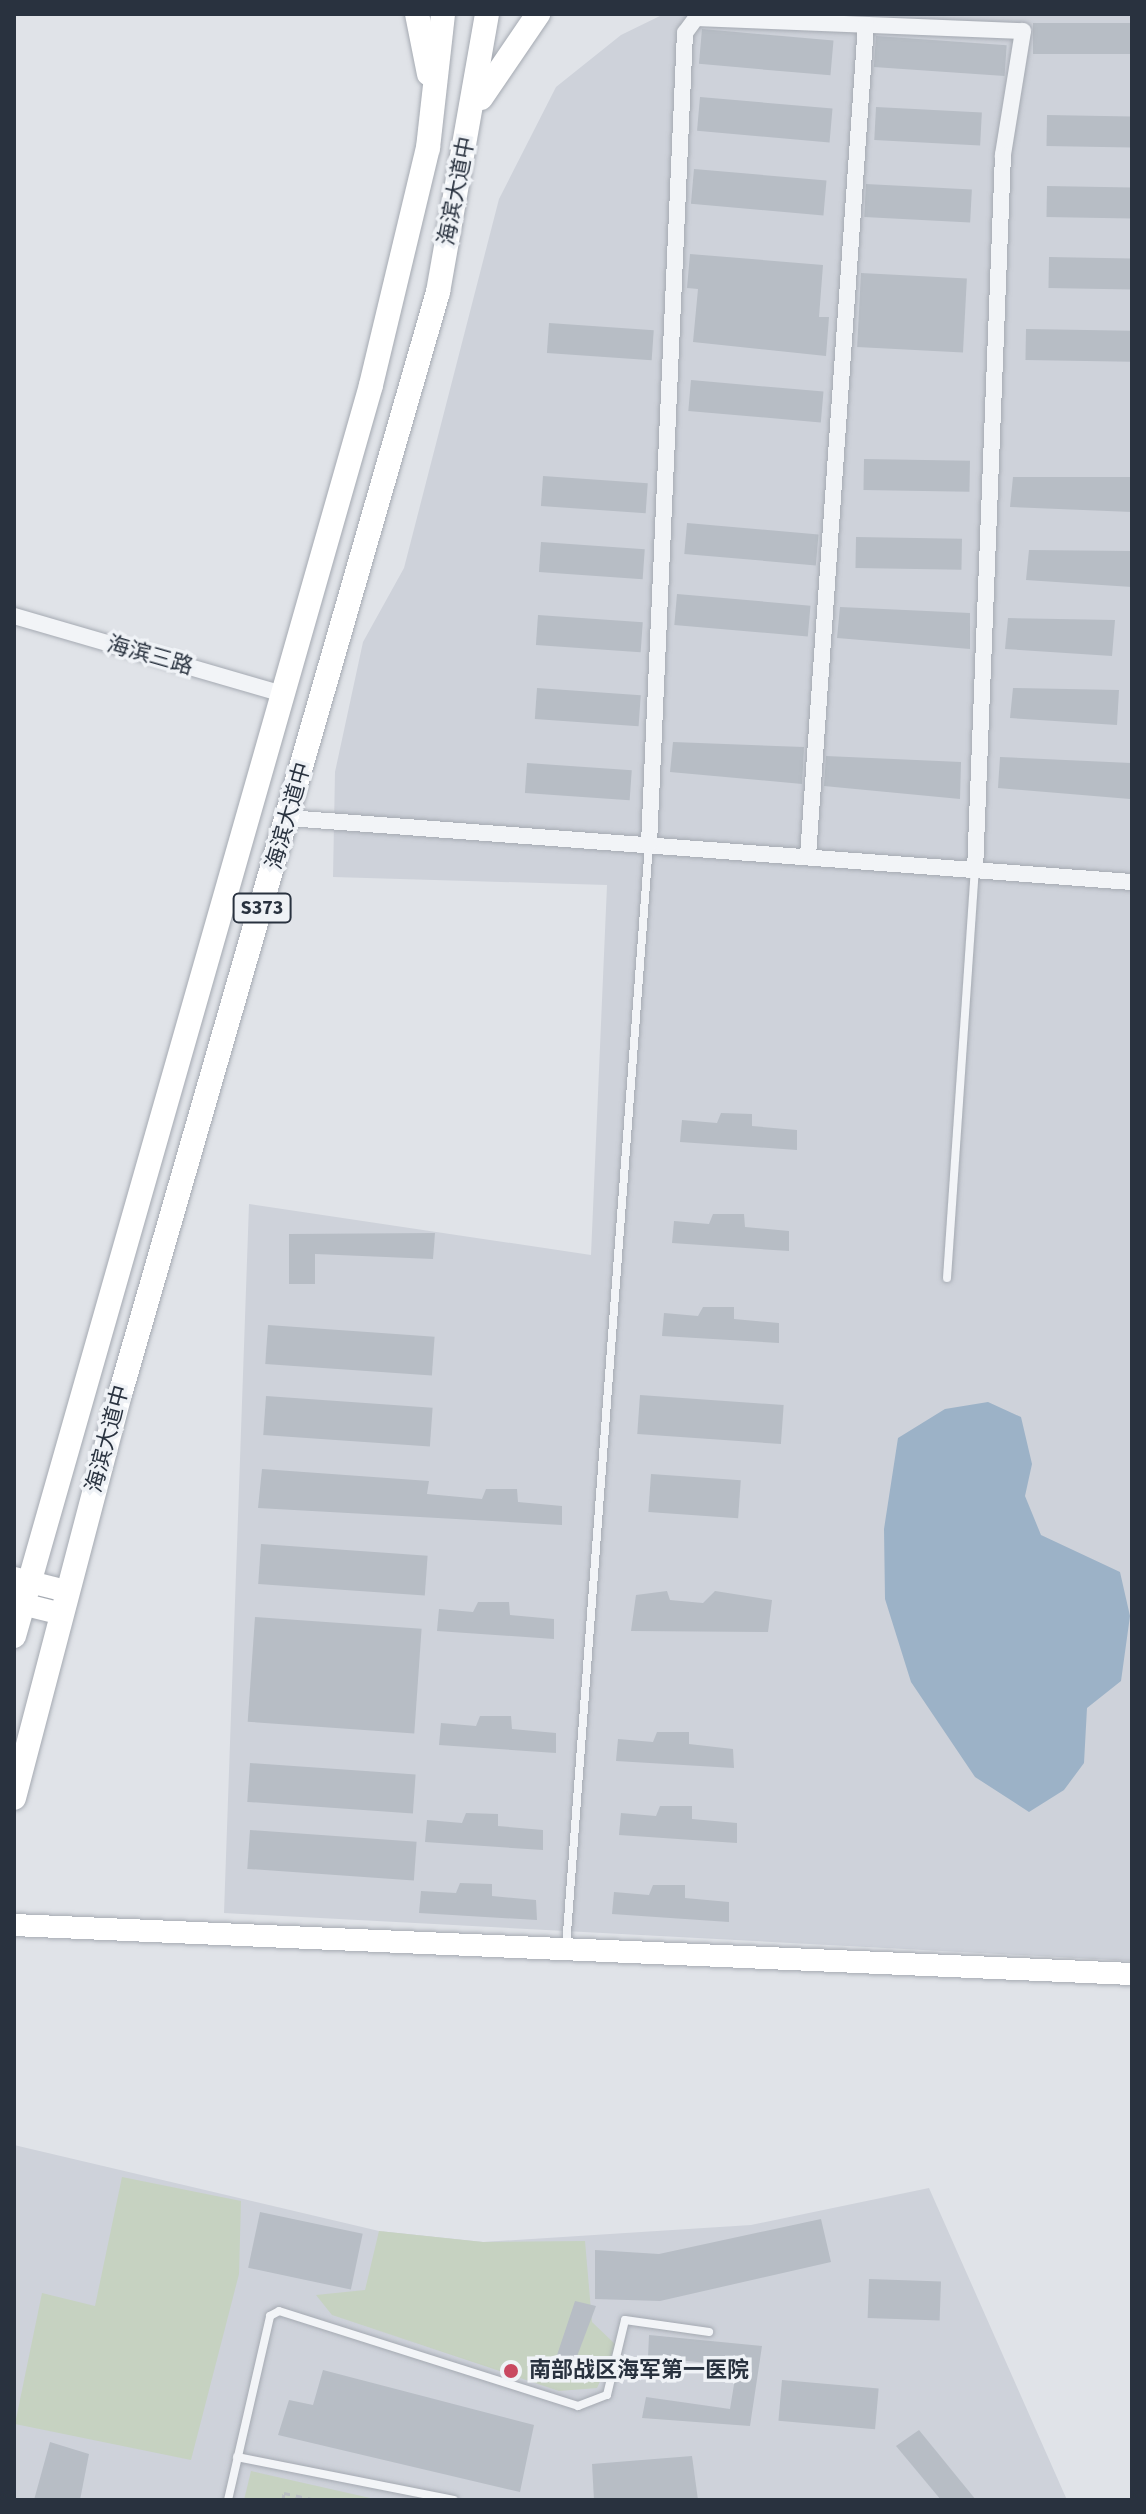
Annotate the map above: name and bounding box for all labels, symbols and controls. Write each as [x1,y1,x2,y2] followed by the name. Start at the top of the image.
[434,134,480,248] street label: 海滨大道中
[104,631,196,681] street label: 海滨三路
[261,759,317,873] street label: 海滨大道中
[232,892,292,924] road number: S373
[81,1382,135,1496] street label: 海滨大道中
[529,2358,749,2384] place label: 南部战区海军第一医院
[500,2360,522,2382] marker: 南部战区海军第一医院

